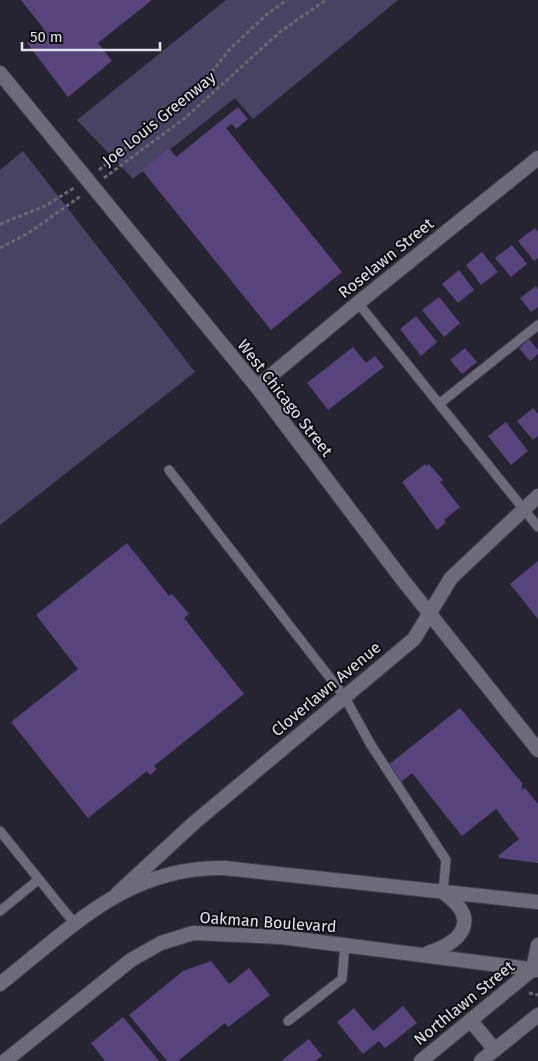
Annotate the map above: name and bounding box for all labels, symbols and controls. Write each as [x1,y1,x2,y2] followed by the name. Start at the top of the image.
[22,20,160,52] scale bar
[30,28,63,46] text: 50 m
[99,68,219,170] street label: Joe Louis Greenway
[335,214,437,302] street label: Roselawn Street
[233,336,337,460] street label: West Chicago Street
[267,638,385,740] street label: Cloverlawn Avenue
[199,908,337,936] street label: Oakman Boulevard
[410,957,518,1049] street label: Northlawn Street

